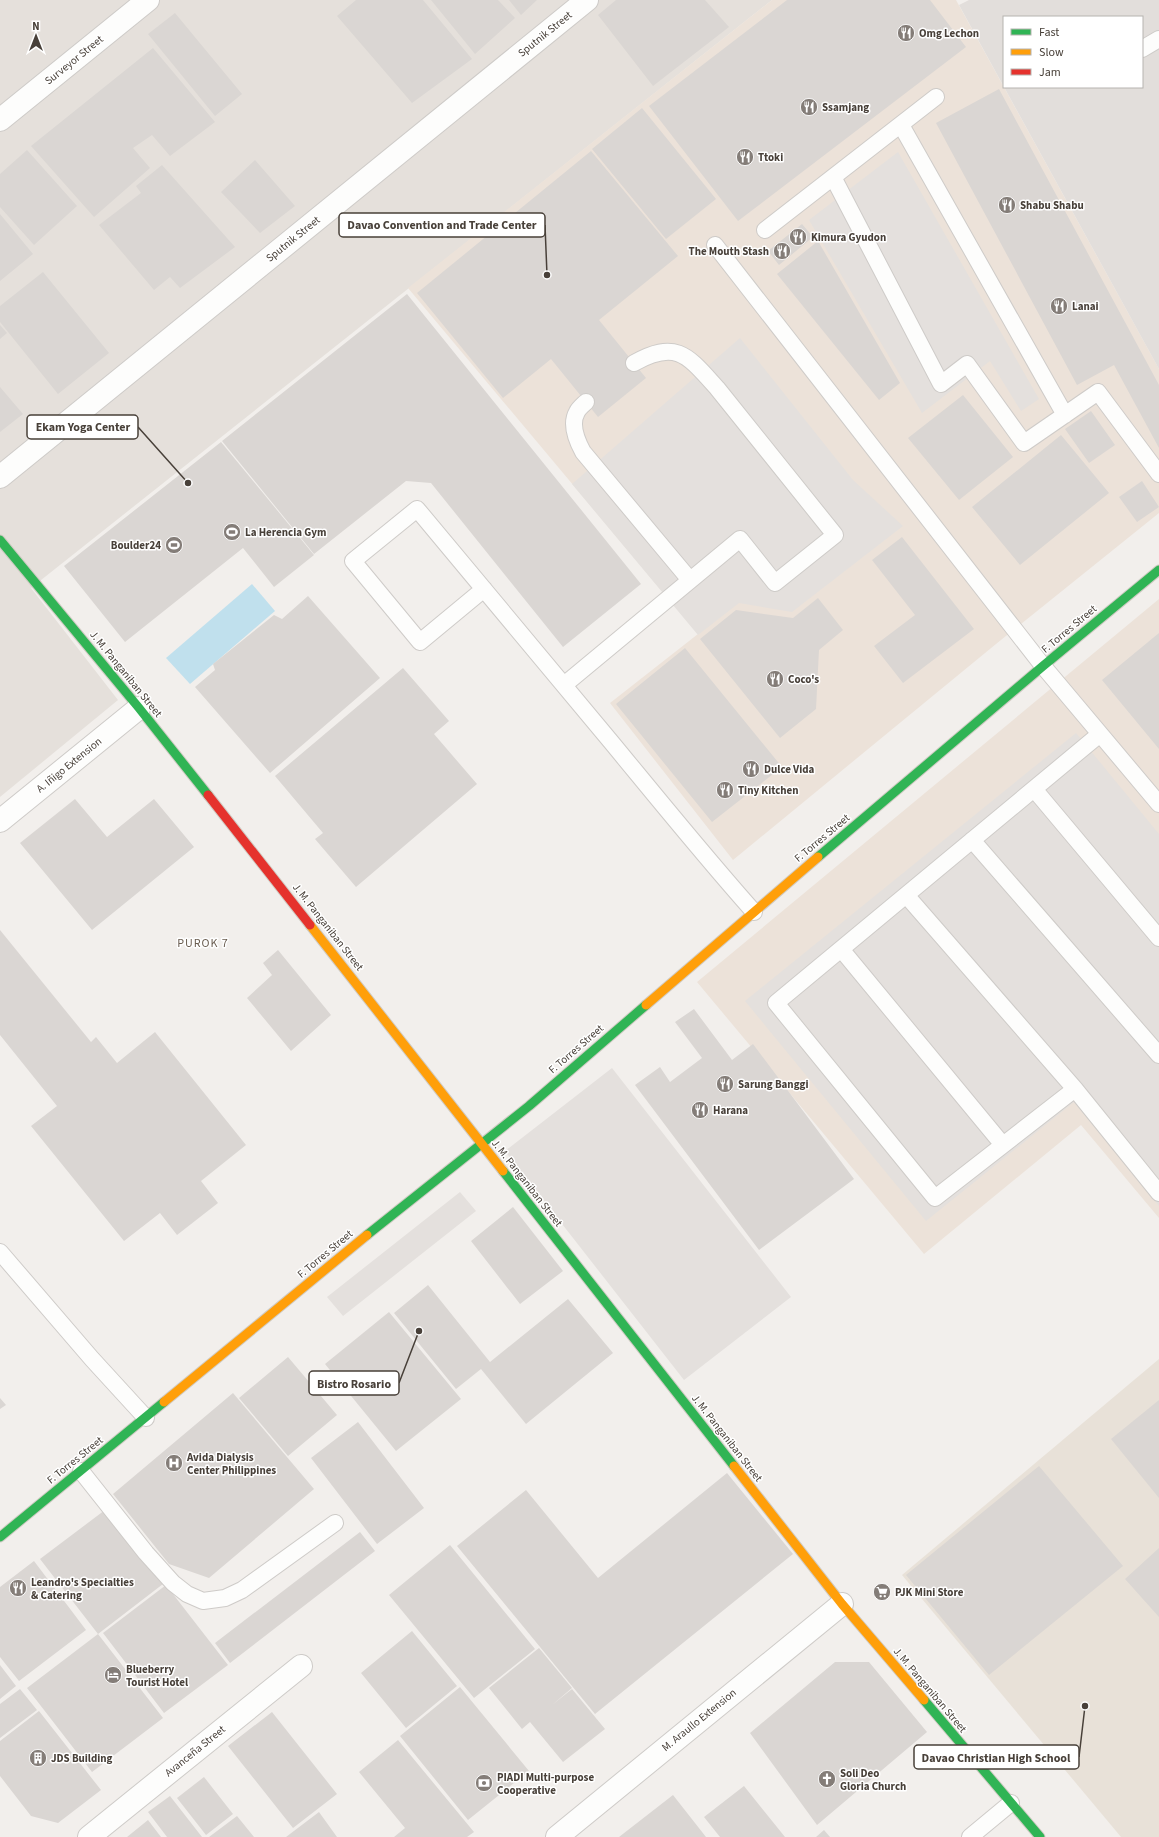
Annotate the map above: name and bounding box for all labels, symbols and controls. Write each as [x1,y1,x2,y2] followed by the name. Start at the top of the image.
[515,7,575,60] street label: Sputnik Street
[16,16,56,56] north arrow
[1003,16,1143,88] legend
[32,19,40,34] text: N
[896,23,916,43] restaurant icon: Omg Lechon
[1039,24,1059,41] text: Fast
[919,26,979,41] place label: Omg Lechon
[42,32,107,88] street label: Surveyor Street
[1039,44,1064,61] text: Slow
[1039,64,1061,81] text: Jam
[799,97,819,117] restaurant icon: Ssamjang
[822,100,869,115] place label: Ssamjang
[735,147,755,167] restaurant icon: Ttoki
[758,150,783,165] place label: Ttoki
[997,195,1017,215] restaurant icon: Shabu Shabu
[1020,198,1084,213] place label: Shabu Shabu
[263,212,323,265] street label: Sputnik Street
[339,213,545,237] callout: Davao Convention and Trade Center
[347,217,537,234] text: Davao Convention and Trade Center
[788,227,808,247] restaurant icon: Kimura Gyudon
[811,230,886,245] place label: Kimura Gyudon
[772,241,792,261] restaurant icon: The Mouth Stash
[689,244,769,259] place label: The Mouth Stash
[1049,296,1069,316] restaurant icon: Lanai
[1072,299,1099,314] place label: Lanai
[27,415,138,439] callout: Ekam Yoga Center
[36,419,131,436] text: Ekam Yoga Center
[222,522,242,542] sports icon: La Herencia Gym
[245,525,326,540] place label: La Herencia Gym
[164,535,184,555] sports icon: Boulder24
[111,538,161,553] place label: Boulder24
[1038,601,1100,657] street label: F. Torres Street
[86,628,166,721] street label: J. M. Panganiban Street
[765,669,785,689] restaurant icon: Coco's
[788,672,819,687] place label: Coco's
[33,734,105,796] street label: A. Iñigo Extension
[741,759,761,779] restaurant icon: Dulce Vida
[764,762,815,777] place label: Dulce Vida
[715,780,735,800] restaurant icon: Tiny Kitchen
[738,783,799,798] place label: Tiny Kitchen
[791,810,853,866] street label: F. Torres Street
[289,880,367,974] street label: J. M. Panganiban Street
[177,935,229,952] district label: PUROK 7
[545,1021,607,1077] street label: F. Torres Street
[715,1074,735,1094] restaurant icon: Sarung Banggi
[738,1077,808,1092] place label: Sarung Banggi
[690,1100,710,1120] restaurant icon: Harana
[713,1103,748,1118] place label: Harana
[488,1136,566,1230] street label: J. M. Panganiban Street
[294,1226,356,1282] street label: F. Torres Street
[309,1371,399,1395] callout: Bistro Rosario
[317,1376,391,1393] text: Bistro Rosario
[688,1391,766,1485] street label: J. M. Panganiban Street
[44,1433,106,1487] street label: F. Torres Street
[186,1450,276,1478] place label: Avida Dialysis Center Philippines
[164,1453,184,1473] hospital icon: Avida Dialysis Center Philippines
[31,1575,134,1603] place label: Leandro's Specialties & Catering
[8,1578,28,1598] restaurant icon: Leandro's Specialties & Catering
[872,1582,892,1602] supermarket icon: PJK Mini Store
[895,1585,964,1600] place label: PJK Mini Store
[890,1644,970,1736] street label: J. M. Panganiban Street
[126,1662,189,1690] place label: Blueberry Tourist Hotel
[103,1665,123,1685] hotel icon: Blueberry Tourist Hotel
[658,1685,740,1755] street label: M. Araullo Extension
[162,1722,229,1780] street label: Avanceña Street
[914,1745,1079,1769] callout: Davao Christian High School
[28,1748,48,1768] building icon: JDS Building
[922,1750,1071,1767] text: Davao Christian High School
[51,1751,113,1766] place label: JDS Building
[840,1766,906,1794] place label: Soli Deo Gloria Church
[817,1769,837,1789] church icon: Soli Deo Gloria Church
[497,1770,594,1798] place label: PIADI Multi-purpose Cooperative
[474,1773,494,1793] bank icon: PIADI Multi-purpose Cooperative

